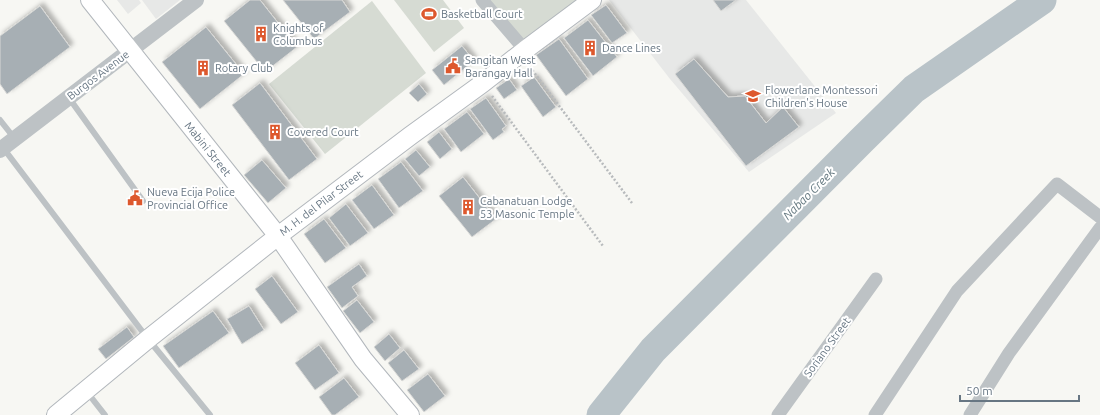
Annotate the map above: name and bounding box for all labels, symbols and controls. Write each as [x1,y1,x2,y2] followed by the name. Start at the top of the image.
[420,5,438,23] sports icon: Basketball Court
[441,8,523,20] place label: Basketball Court
[273,22,324,47] place label: Knights of Columbus
[252,25,270,43] building icon: Knights of Columbus
[581,39,599,57] building icon: Dance Lines
[602,42,661,54] place label: Dance Lines
[65,48,131,102] street label: Burgos Avenue
[465,54,536,79] place label: Sangitan West Barangay Hall
[444,57,462,75] public building icon: Sangitan West Barangay Hall
[194,59,212,77] building icon: Rotary Club
[215,62,273,74] place label: Rotary Club
[765,84,878,109] place label: Flowerlane Montessori Children's House
[744,87,762,105] school or university icon: Flowerlane Montessori Children's House
[182,119,234,179] street label: Mabini Street
[266,123,284,141] building icon: Covered Court
[287,126,359,138] place label: Covered Court
[780,165,838,222] water label: Nabao Creek
[277,167,365,238] street label: M. H. del Pilar Street
[147,186,235,211] place label: Nueva Ecija Police Provincial Office
[126,189,144,207] public building icon: Nueva Ecija Police Provincial Office
[480,195,574,220] place label: Cabanatuan Lodge 53 Masonic Temple
[459,198,477,216] building icon: Cabanatuan Lodge 53 Masonic Temple
[801,314,853,379] street label: Soriano Street
[960,377,1079,403] scale bar
[966,384,993,397] text: 50 m

